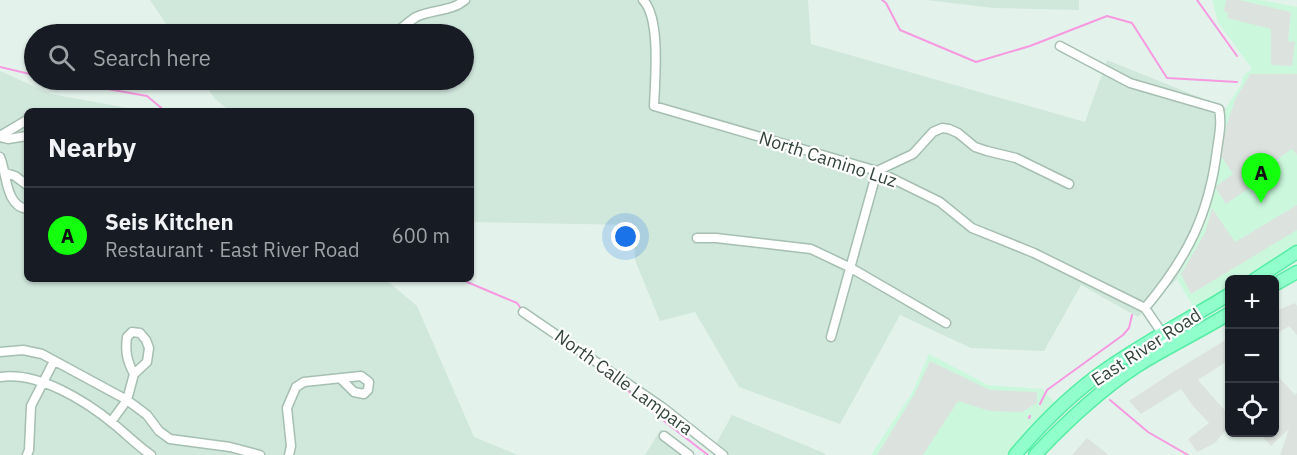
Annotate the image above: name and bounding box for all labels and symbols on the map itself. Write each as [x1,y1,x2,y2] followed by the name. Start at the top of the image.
[756,126,900,192] street label: North Camino Luz
[1242,154,1280,203] pin: A
[611,222,640,251] your location
[1087,303,1205,391] street label: East River Road
[550,324,698,440] street label: North Calle Lampara

